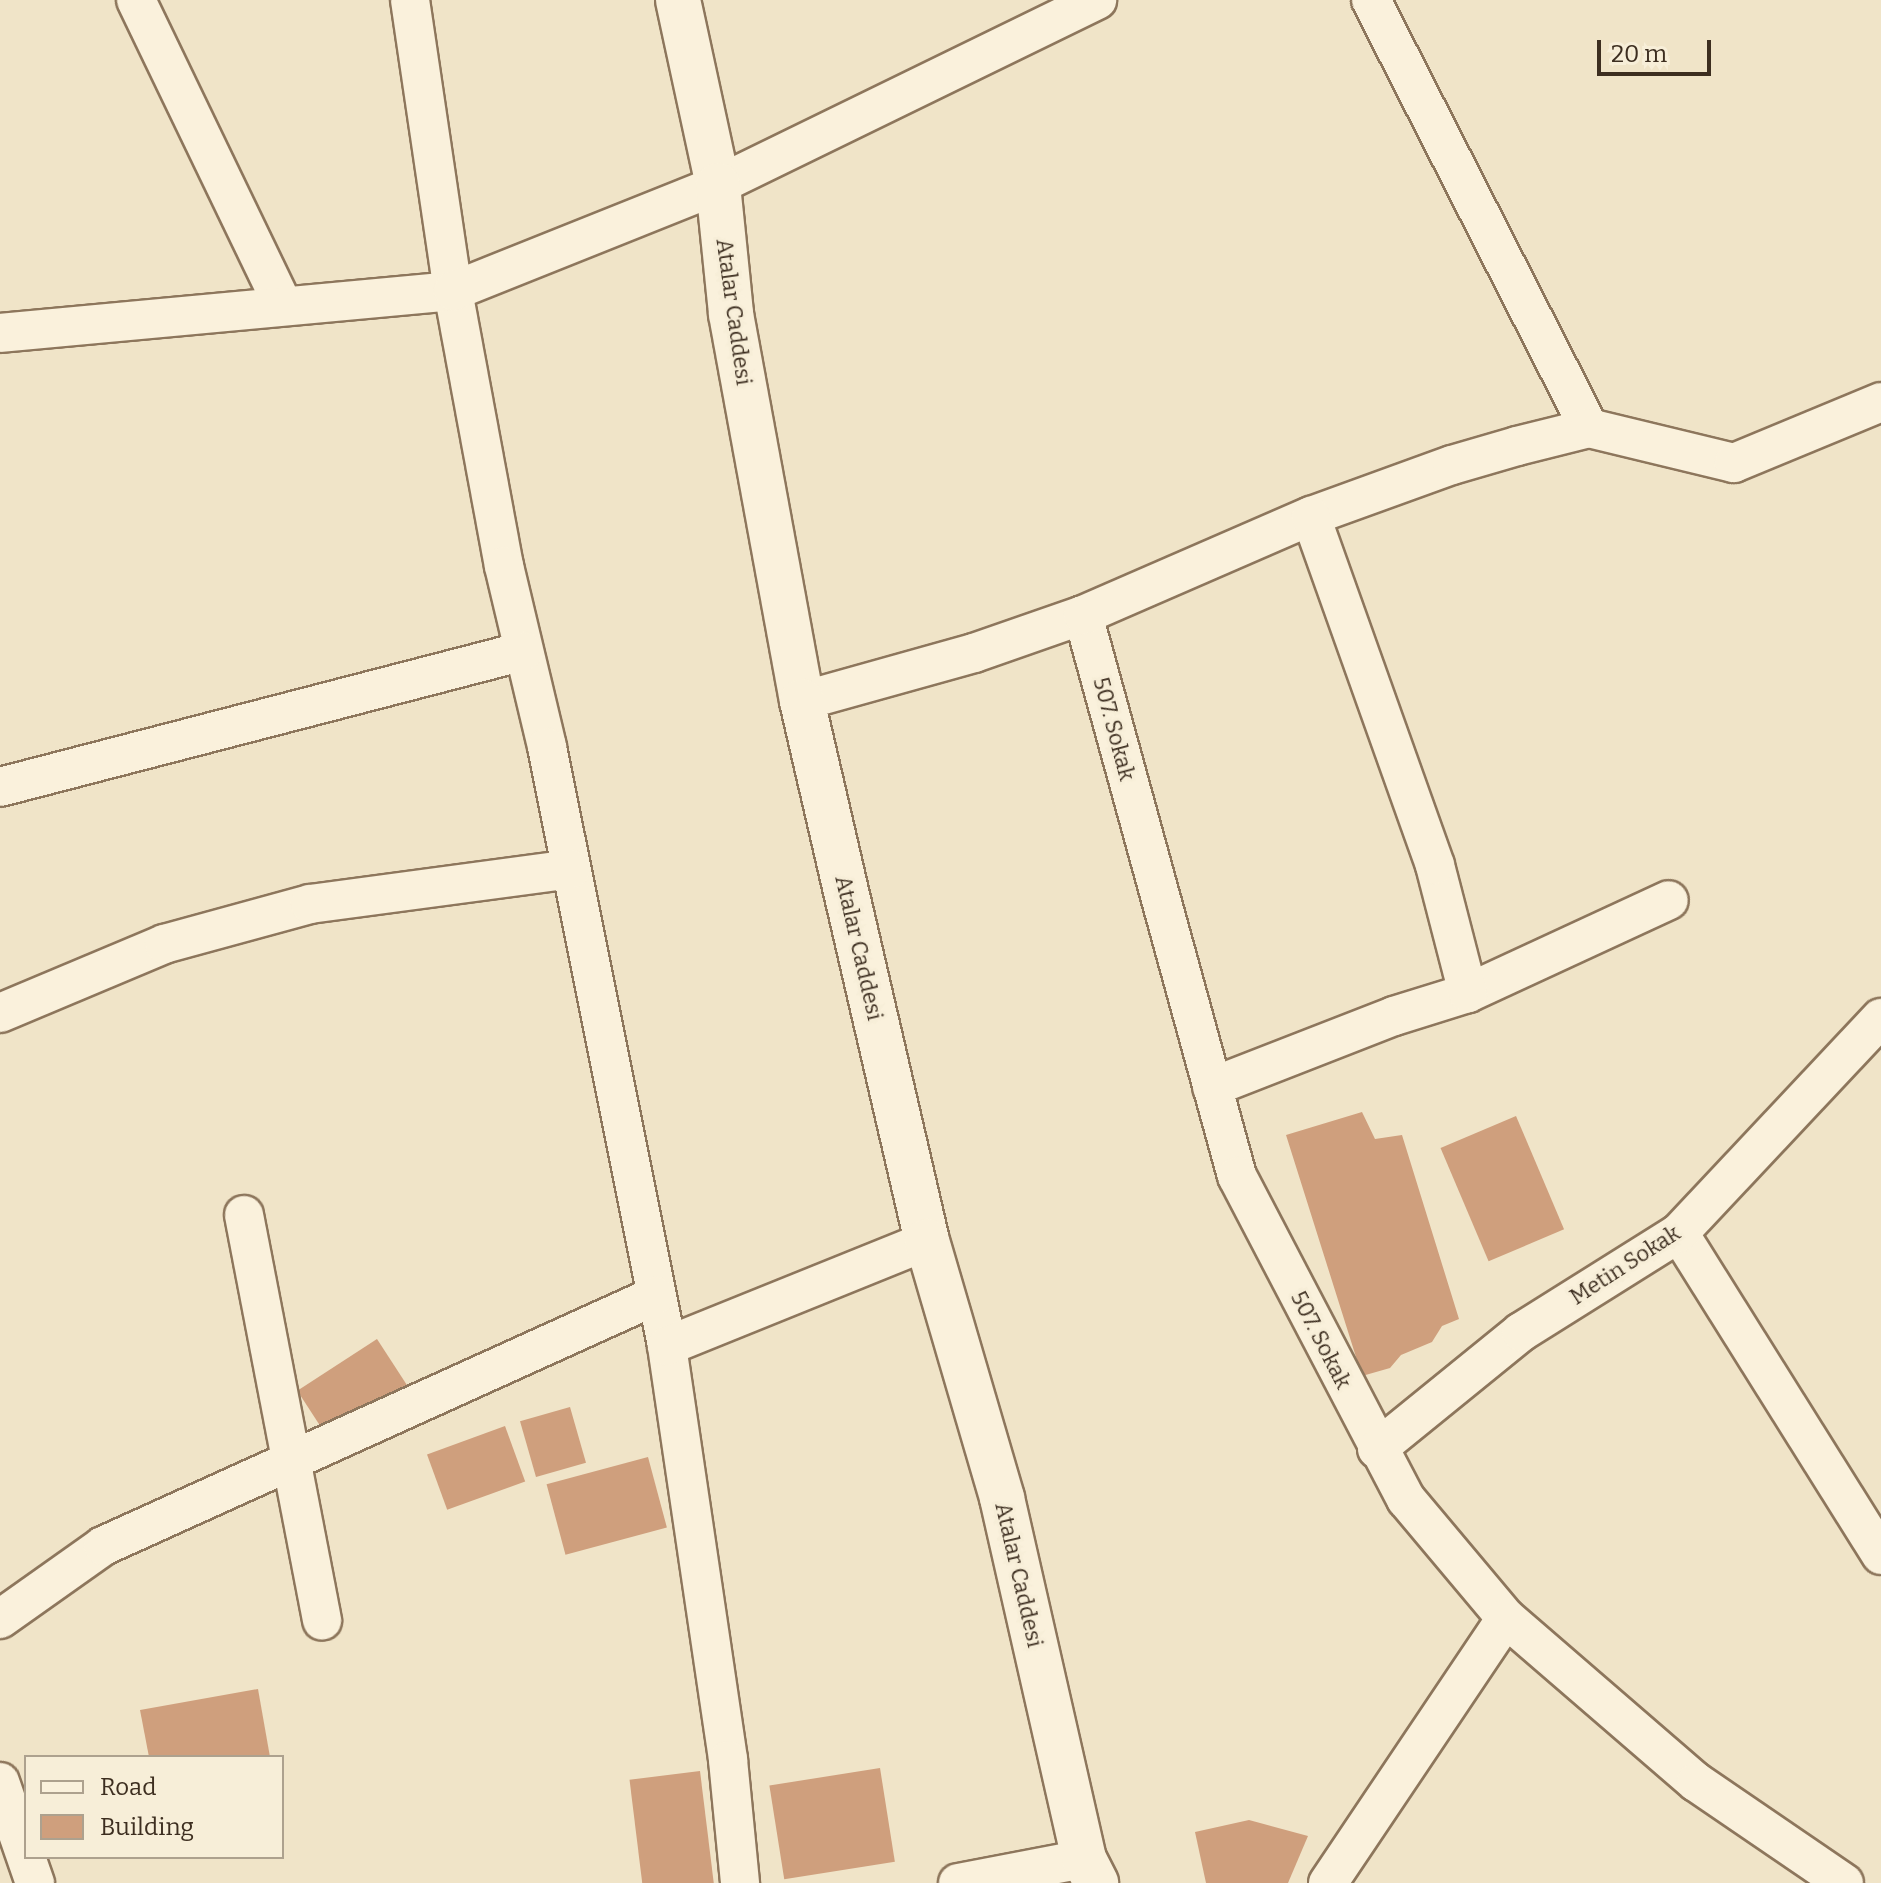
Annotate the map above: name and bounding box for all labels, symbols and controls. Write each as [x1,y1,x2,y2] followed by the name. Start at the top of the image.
[1601,24,1715,74] scale bar
[1611,40,1667,68] text: 20 m
[711,237,757,387] street label: Atalar Caddesi
[1088,674,1140,784] street label: 507. Sokak
[830,873,888,1023] street label: Atalar Caddesi
[1565,1220,1685,1310] street label: Metin Sokak
[1285,1287,1357,1393] street label: 507. Sokak
[990,1500,1048,1650] street label: Atalar Caddesi
[24,1755,284,1859] legend
[100,1773,156,1801] text: Road
[100,1813,194,1841] text: Building

